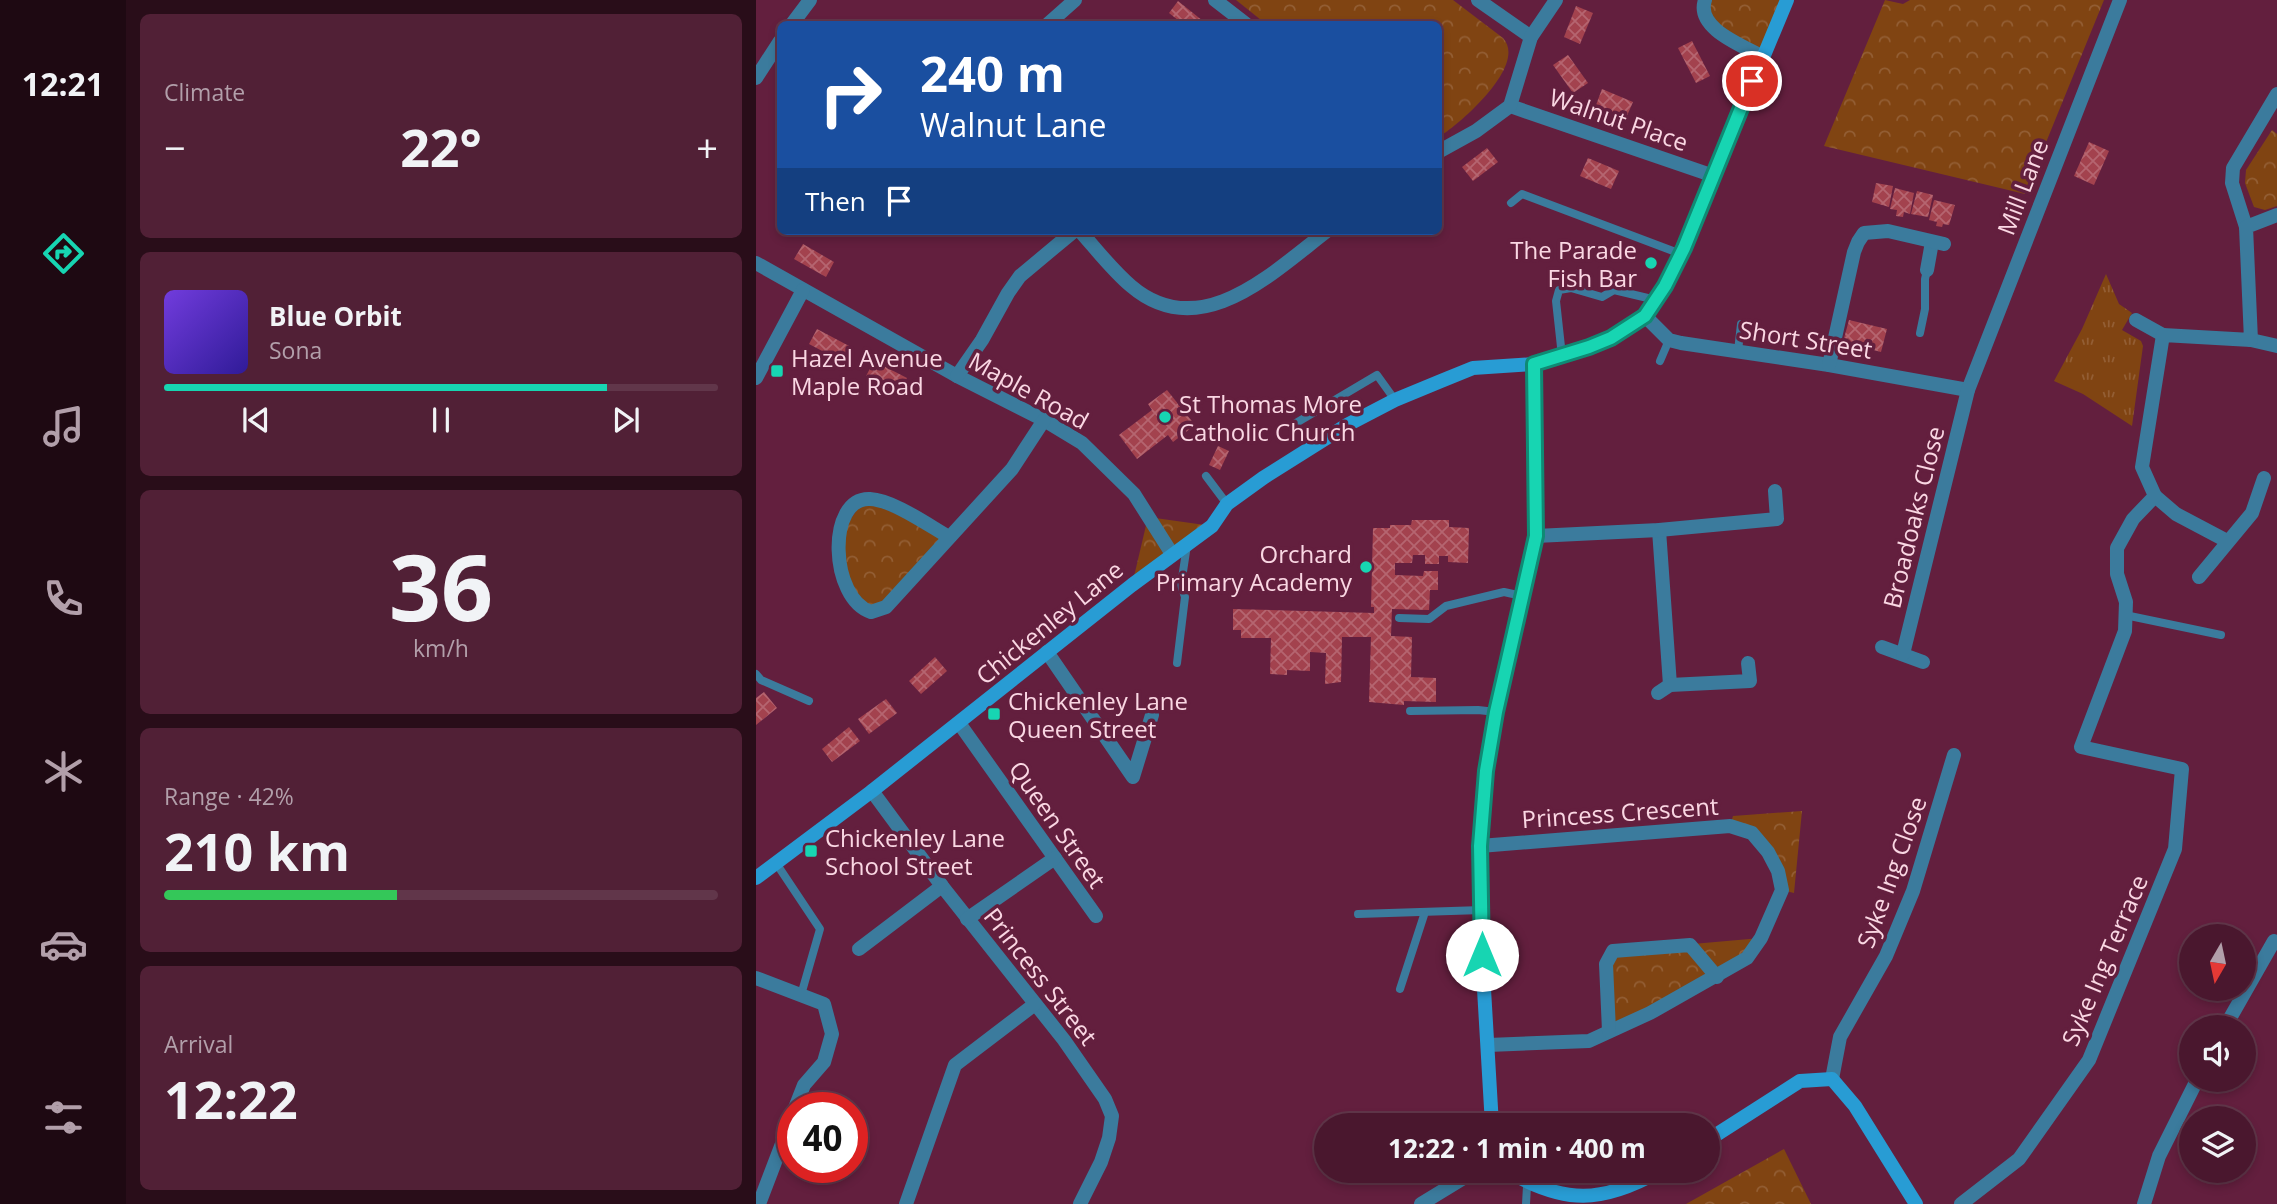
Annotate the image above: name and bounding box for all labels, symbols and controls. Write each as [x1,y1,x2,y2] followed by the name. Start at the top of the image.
[920,40,1065,106] text: 240 m
[805,49,896,140] icon: right
[1722,51,1782,111] pin
[22,62,104,105] text: 12:21
[1733,62,1771,100] icon: arrive
[164,76,245,108] text: Climate
[1545,80,1693,158] street label: Walnut Place
[920,103,1106,146] text: Walnut Lane
[400,111,482,182] text: 22°
[164,121,186,173] text: −
[696,121,718,173] text: +
[1989,134,2055,240] street label: Mill Lane
[880,182,918,220] icon: arrive
[805,183,866,219] text: Then
[39,229,88,278] icon: directions
[1510,233,1637,294] place label: The Parade Fish Bar
[1643,255,1659,271] marker: The Parade Fish Bar
[269,298,402,334] text: Blue Orbit
[1737,312,1875,366] street label: Short Street
[269,334,322,366] text: Sona
[791,341,943,402] place label: Hazel Avenue Maple Road
[963,343,1095,437] street label: Maple Road
[769,363,785,379] marker: Hazel Avenue Maple Road
[1179,387,1362,448] place label: St Thomas More Catholic Church
[237,401,275,439] icon: previous
[422,401,460,439] icon: pause
[607,401,645,439] icon: next
[39,402,88,451] icon: music
[1157,409,1173,425] marker: St Thomas More Catholic Church
[1874,423,1952,611] street label: Broadoaks Close
[389,524,493,648] text: 36
[1156,537,1353,598] place label: Orchard Primary Academy
[969,553,1129,691] street label: Chickenley Lane
[1358,559,1374,575] marker: Orchard Primary Academy
[39,574,88,623] icon: phone
[413,632,469,664] text: km/h
[1008,684,1188,745] place label: Chickenley Lane Queen Street
[986,706,1002,722] marker: Chickenley Lane Queen Street
[39,747,88,796] icon: climate
[1002,754,1114,894] street label: Queen Street
[164,780,294,812] text: Range · 42%
[1520,789,1720,835] street label: Princess Crescent
[1848,792,1934,952] street label: Syke Ing Close
[164,815,350,886] text: 210 km
[825,821,1005,882] place label: Chickenley Lane School Street
[803,843,819,859] marker: Chickenley Lane School Street
[2053,869,2155,1051] street label: Syke Ing Terrace
[977,900,1105,1052] street label: Princess Street
[1445,918,1519,992] position arrow
[39,920,88,969] icon: car
[2179,924,2256,1001] north arrow
[2179,924,2256,1183] map controls
[2179,1015,2256,1092] button: sound
[164,1028,233,1060] text: Arrival
[164,1063,298,1134] text: 12:22
[777,1092,868,1183] speed limit sign: 40
[39,1093,88,1142] icon: filters
[2179,1106,2256,1183] button: layers
[1388,1130,1646,1166] text: 12:22 · 1 min · 400 m

